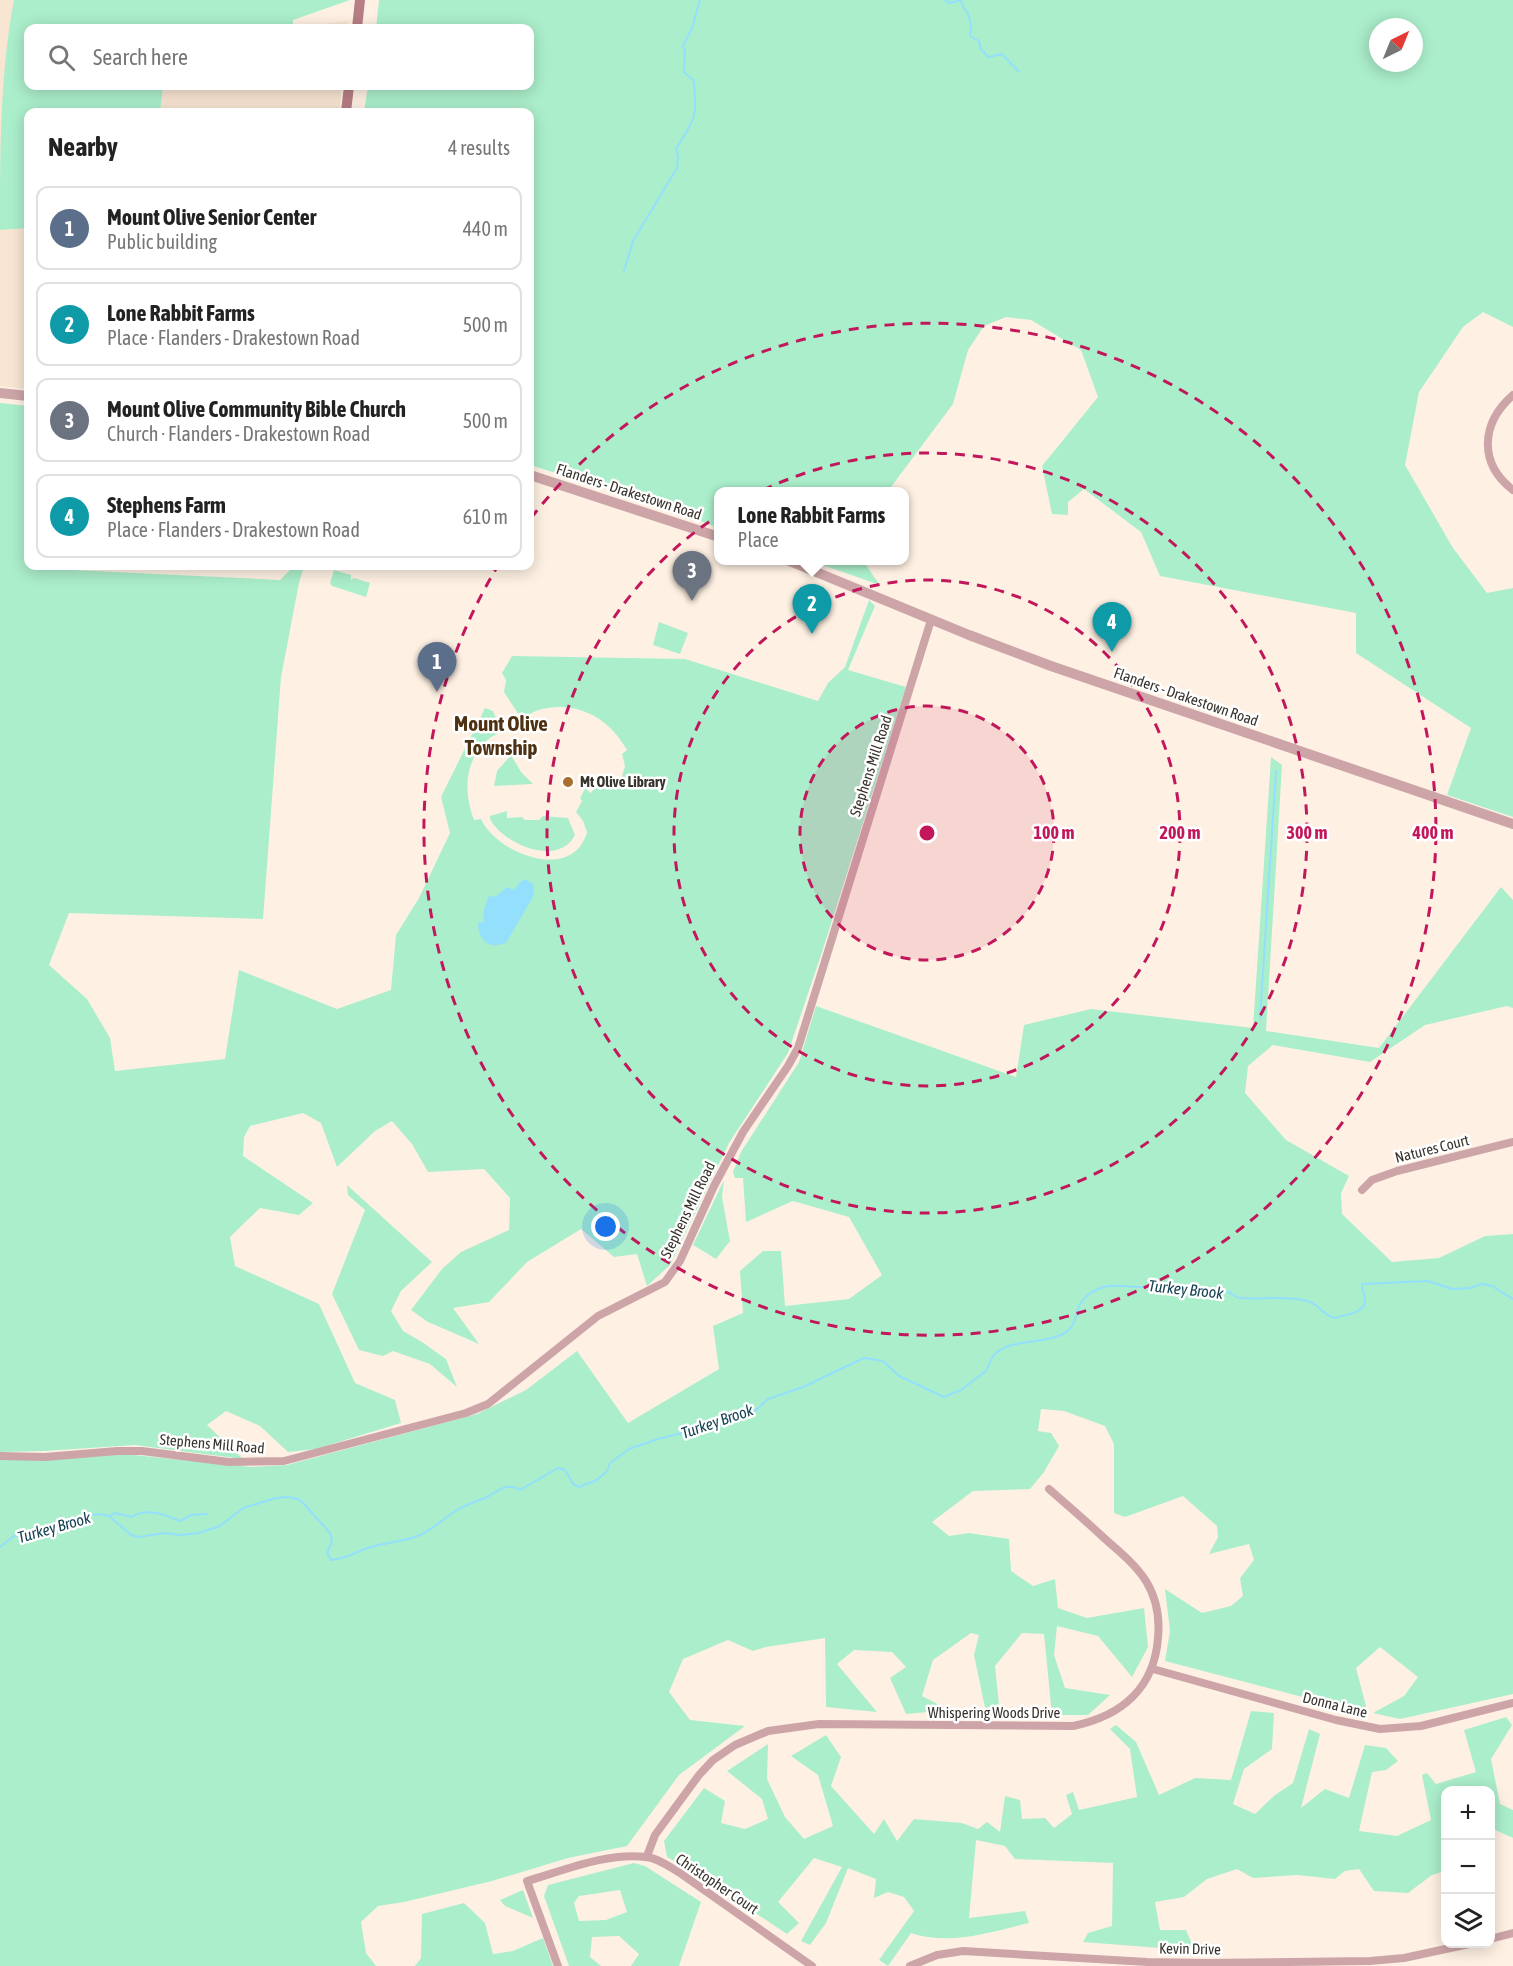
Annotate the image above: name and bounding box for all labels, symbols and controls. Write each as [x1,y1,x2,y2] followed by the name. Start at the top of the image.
[1369,18,1423,72] north arrow
[24,24,534,90] search box
[45,41,78,74] icon: search
[93,44,188,70] text: Search here
[48,132,118,162] text: Nearby
[448,136,510,159] text: 4 results
[107,204,316,230] text: Mount Olive Senior Center
[65,217,74,240] text: 1
[463,217,508,240] text: 440 m
[107,230,217,253] text: Public building
[107,300,255,326] text: Lone Rabbit Farms
[65,313,74,336] text: 2
[463,313,508,336] text: 500 m
[107,326,360,349] text: Place · Flanders - Drakestown Road
[107,396,406,422] text: Mount Olive Community Bible Church
[65,409,74,432] text: 3
[463,409,508,432] text: 500 m
[107,422,370,445] text: Church · Flanders - Drakestown Road
[554,460,704,523] street label: Flanders - Drakestown Road
[714,487,909,565] popup
[107,492,226,518] text: Stephens Farm
[738,502,885,528] text: Lone Rabbit Farms
[65,505,74,528] text: 4
[463,505,508,528] text: 610 m
[107,518,360,541] text: Place · Flanders - Drakestown Road
[738,528,779,551] text: Place
[672,552,712,601] pin: 3
[792,584,832,634] pin: 2
[1092,602,1132,652] pin: 4
[418,642,456,692] pin: 1
[1112,664,1261,729] street label: Flanders - Drakestown Road
[454,711,548,759] district label: Mount Olive Township
[846,713,895,819] street label: Stephens Mill Road
[580,773,666,790] place label: Mt Olive Library
[561,775,575,789] marker: Mt Olive Library
[1034,822,1074,843] text: 100 m
[1160,822,1200,843] text: 200 m
[1287,822,1327,843] text: 300 m
[1412,822,1453,843] text: 400 m
[917,823,937,843] centre of rings
[1393,1131,1471,1166] street label: Natures Court
[657,1159,718,1261] street label: Stephens Mill Road
[591,1212,620,1241] your location
[1148,1276,1225,1303] water label: Turkey Brook
[679,1400,757,1443] water label: Turkey Brook
[159,1430,265,1457] street label: Stephens Mill Road
[15,1508,94,1547] water label: Turkey Brook
[1301,1688,1369,1721] street label: Donna Lane
[928,1704,1060,1721] street label: Whispering Woods Drive
[1441,1786,1495,1948] map controls
[1441,1786,1495,1840] button: +
[1441,1840,1495,1894] button: −
[673,1850,762,1917] street label: Christopher Court
[1441,1894,1495,1948] button: layers
[1159,1939,1221,1958] street label: Kevin Drive

